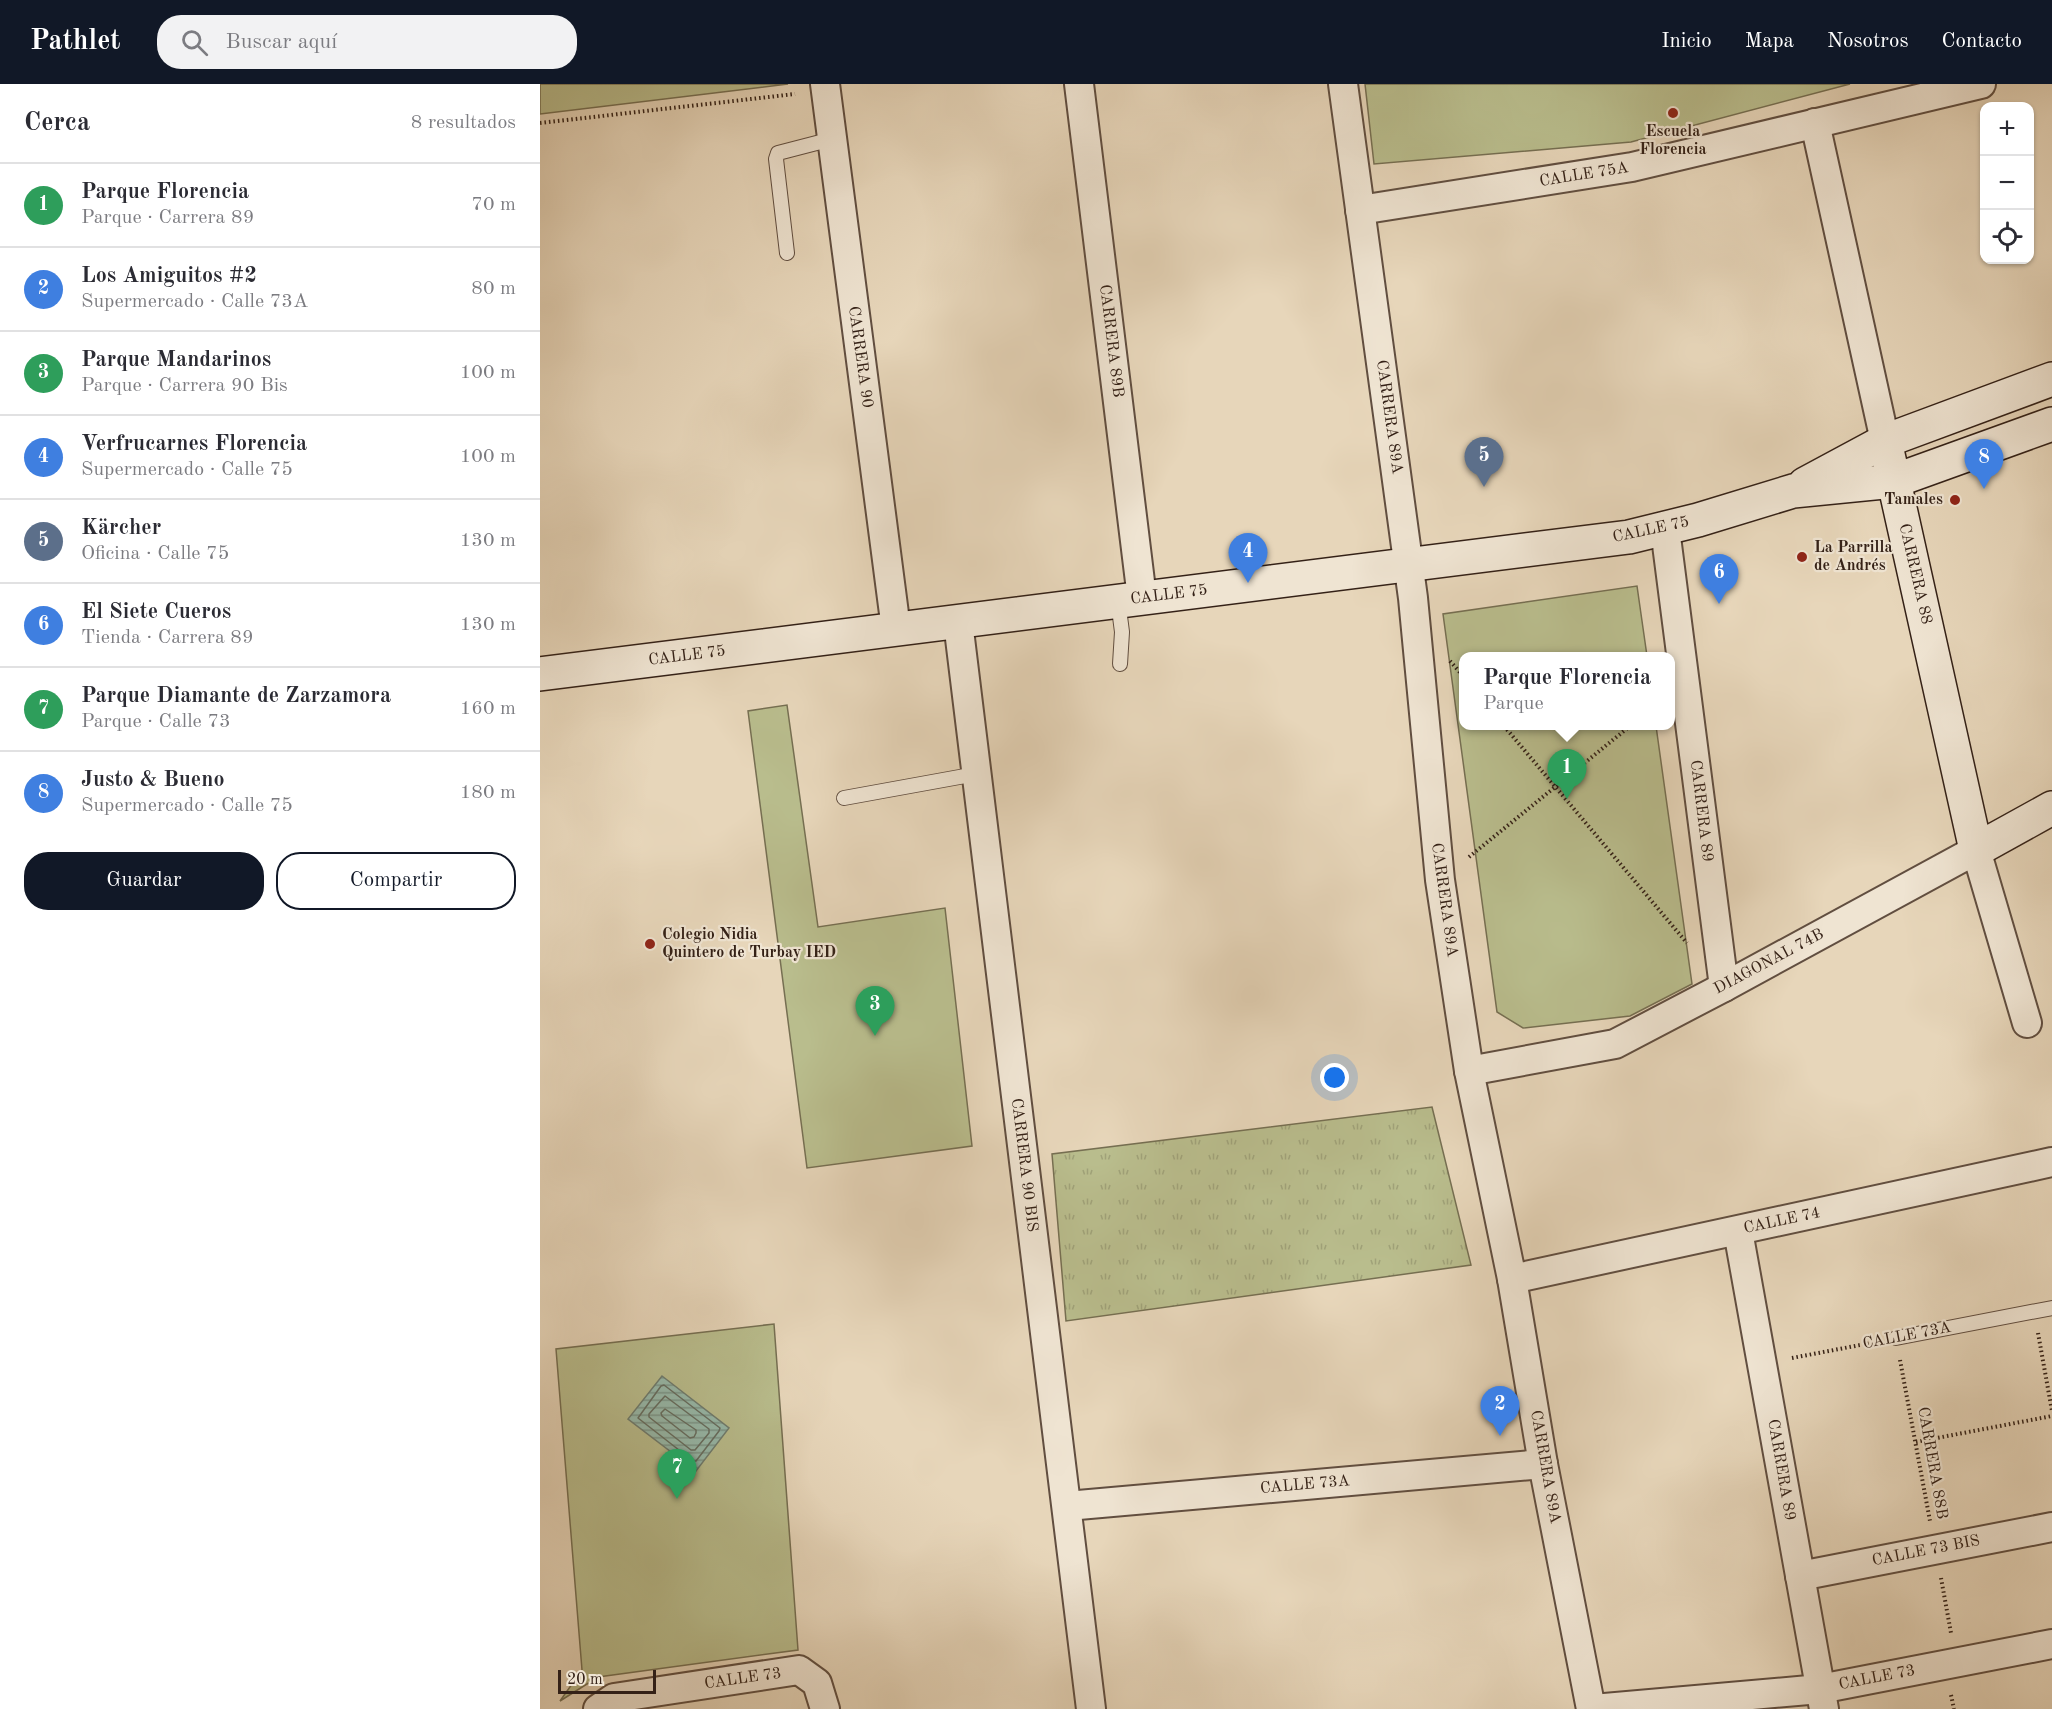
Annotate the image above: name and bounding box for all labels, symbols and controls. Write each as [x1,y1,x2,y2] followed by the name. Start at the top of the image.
[157,15,577,69] search box
[178,26,211,59] icon: search
[30,28,121,56] text: Pathlet
[226,31,337,53] text: Buscar aquí
[1661,31,1712,52] text: Inicio
[1745,31,1794,52] text: Mapa
[1827,31,1909,52] text: Nosotros
[1942,31,2022,52] text: Contacto
[1980,102,2034,264] map controls
[1980,102,2034,156] button: +
[1666,106,1680,120] marker: Escuela Florencia
[24,110,90,136] text: Cerca
[411,113,516,133] text: 8 resultados
[1639,124,1707,158] place label: Escuela Florencia
[1980,156,2034,210] button: −
[1538,160,1630,190] street label: CALLE 75A
[81,181,249,203] text: Parque Florencia
[38,195,49,215] text: 1
[471,195,516,215] text: 70 m
[81,208,254,228] text: Parque · Carrera 89
[1980,210,2034,264] button: locate
[81,265,257,287] text: Los Amiguitos #2
[38,279,49,299] text: 2
[471,279,516,299] text: 80 m
[1096,284,1126,398] street label: CARRERA 89B
[81,292,308,312] text: Supermercado · Calle 73A
[845,305,875,409] street label: CARRERA 90
[81,349,271,371] text: Parque Mandarinos
[1373,359,1405,475] street label: CARRERA 89A
[38,363,49,383] text: 3
[460,363,516,383] text: 100 m
[81,376,288,396] text: Parque · Carrera 90 Bis
[81,433,307,455] text: Verfrucarnes Florencia
[1464,438,1504,487] pin: 5
[1964,440,2004,489] pin: 8
[38,447,49,467] text: 4
[460,447,516,467] text: 100 m
[81,460,293,480] text: Supermercado · Calle 75
[1884,492,1943,508] place label: Tamales
[1948,493,1962,507] marker: Tamales
[1611,514,1691,546] street label: CALLE 75
[81,517,161,539] text: Kärcher
[1896,522,1934,626] street label: CARRERA 88
[38,531,49,551] text: 5
[460,531,516,551] text: 130 m
[1228,534,1268,583] pin: 4
[1814,540,1893,574] place label: La Parrilla de Andrés
[81,544,229,564] text: Oficina · Calle 75
[1795,550,1809,564] marker: La Parrilla de Andrés
[1700,554,1738,604] pin: 6
[1129,582,1209,608] street label: CALLE 75
[81,601,231,623] text: El Siete Cueros
[38,615,49,635] text: 6
[460,615,516,635] text: 130 m
[81,628,254,648] text: Tienda · Carrera 89
[647,643,727,669] street label: CALLE 75
[1459,652,1675,730] popup
[1483,667,1651,689] text: Parque Florencia
[81,685,391,707] text: Parque Diamante de Zarzamora
[1483,694,1544,714] text: Parque
[38,699,49,719] text: 7
[460,699,516,719] text: 160 m
[81,712,231,732] text: Parque · Calle 73
[1548,750,1586,799] pin: 1
[1687,759,1715,863] street label: CARRERA 89
[81,769,225,791] text: Justo & Bueno
[38,783,49,803] text: 8
[460,783,516,803] text: 180 m
[81,796,293,816] text: Supermercado · Calle 75
[1428,842,1460,958] street label: CARRERA 89A
[24,852,264,910] button: Guardar
[276,852,516,910] button: Compartir
[1711,926,1827,998] street label: DIAGONAL 74B
[662,927,836,961] place label: Colegio Nidia Quintero de Turbay IED
[643,937,657,951] marker: Colegio Nidia Quintero de Turbay IED
[856,986,894,1036] pin: 3
[1320,1063,1349,1092] your location
[1008,1097,1040,1233] street label: CARRERA 90 BIS
[1742,1205,1822,1237] street label: CALLE 74
[1861,1320,1953,1352] street label: CALLE 73A
[1480,1386,1520,1436] pin: 2
[1914,1406,1950,1520] street label: CARRERA 88B
[1527,1409,1563,1525] street label: CARRERA 89A
[1764,1418,1798,1522] street label: CARRERA 89
[658,1450,696,1499] pin: 7
[1260,1473,1350,1497] street label: CALLE 73A
[1871,1533,1981,1569] street label: CALLE 73 BIS
[1837,1663,1917,1693] street label: CALLE 73
[703,1666,783,1692] street label: CALLE 73
[558,1667,656,1694] scale bar
[567,1672,603,1688] text: 20 m

